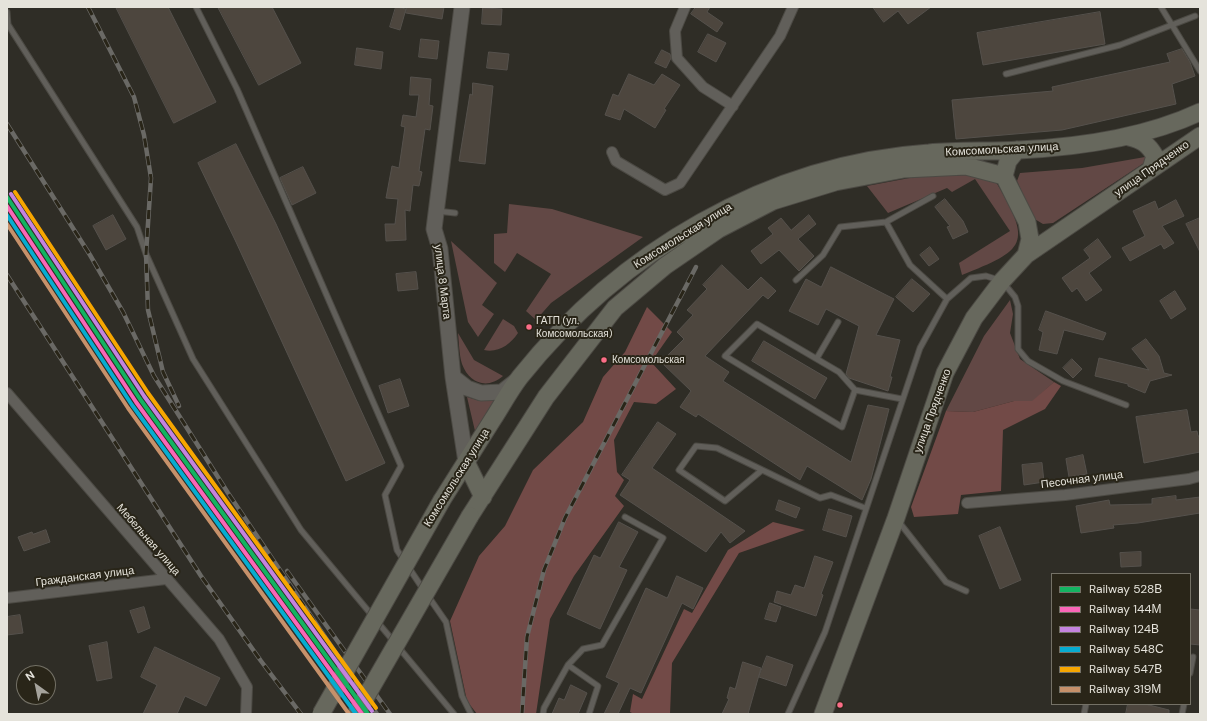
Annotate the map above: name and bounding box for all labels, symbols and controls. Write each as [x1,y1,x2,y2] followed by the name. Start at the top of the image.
[1112,138,1192,200] street label: улица Прядченко
[945,140,1059,160] street label: Комсомольская улица
[631,200,735,272] street label: Комсомольская улица
[431,244,453,320] street label: улица 8 Марта
[536,315,612,338] place label: ГАТП (ул. Комсомольская)
[524,322,534,332] marker: ГАТП (ул. Комсомольская)
[612,354,685,366] place label: Комсомольская
[599,355,609,365] marker: Комсомольская
[912,367,954,455] street label: улица Прядченко
[421,426,493,530] street label: Комсомольская улица
[1040,468,1124,492] street label: Песочная улица
[113,501,183,579] street label: Мебельная улица
[35,564,135,590] street label: Гражданская улица
[1051,573,1191,705] legend
[1089,581,1162,597] text: Railway 528В
[1089,601,1162,617] text: Railway 144М
[1089,621,1159,637] text: Railway 124В
[1089,641,1164,657] text: Railway 548С
[1089,661,1162,677] text: Railway 547В
[16,665,56,705] north arrow
[23,668,37,684] text: N
[1089,681,1161,697] text: Railway 319М
[835,700,845,710] unlabelled marker

